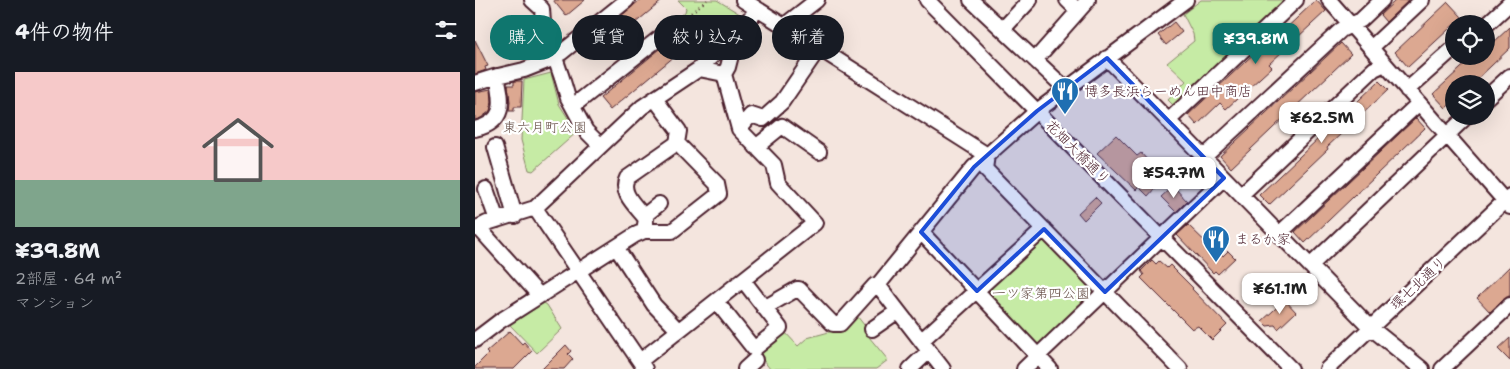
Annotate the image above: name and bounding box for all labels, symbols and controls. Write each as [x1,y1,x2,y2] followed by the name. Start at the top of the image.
[490,15,562,60] chip: 購入
[572,15,644,60] chip: 賃貸
[654,15,762,60] chip: 絞り込み
[772,15,844,60] chip: 新着
[1445,15,1495,125] map controls
[1445,15,1495,65] button: locate
[432,16,460,44] icon: filters
[15,18,114,46] text: 4件の物件
[1215,22,1297,65] pin: ¥39.8M
[1224,28,1288,49] text: ¥39.8M
[1445,75,1495,125] button: layers
[1050,76,1080,115] restaurant icon: 博多長浜らーめん田中商店
[1084,82,1252,100] place label: 博多長浜らーめん田中商店
[1281,102,1363,144] pin: ¥62.5M
[193,105,283,195] icon: home
[1290,107,1354,128] text: ¥62.5M
[1042,116,1114,188] street label: 花畑大橋通り
[503,118,587,136] park label: 東六月町公園
[1133,156,1215,199] pin: ¥54.7M
[1143,162,1205,183] text: ¥54.7M
[1201,224,1231,263] restaurant icon: まるか家
[1235,230,1291,248] place label: まるか家
[15,237,100,265] text: ¥39.8M
[1386,253,1450,313] street label: 環七北通り
[15,268,122,289] text: 2部屋 · 64 m²
[1239,272,1321,315] pin: ¥61.1M
[1253,278,1307,299] text: ¥61.1M
[992,284,1090,302] park label: 一ツ家第四公園
[15,292,94,313] text: マンション

